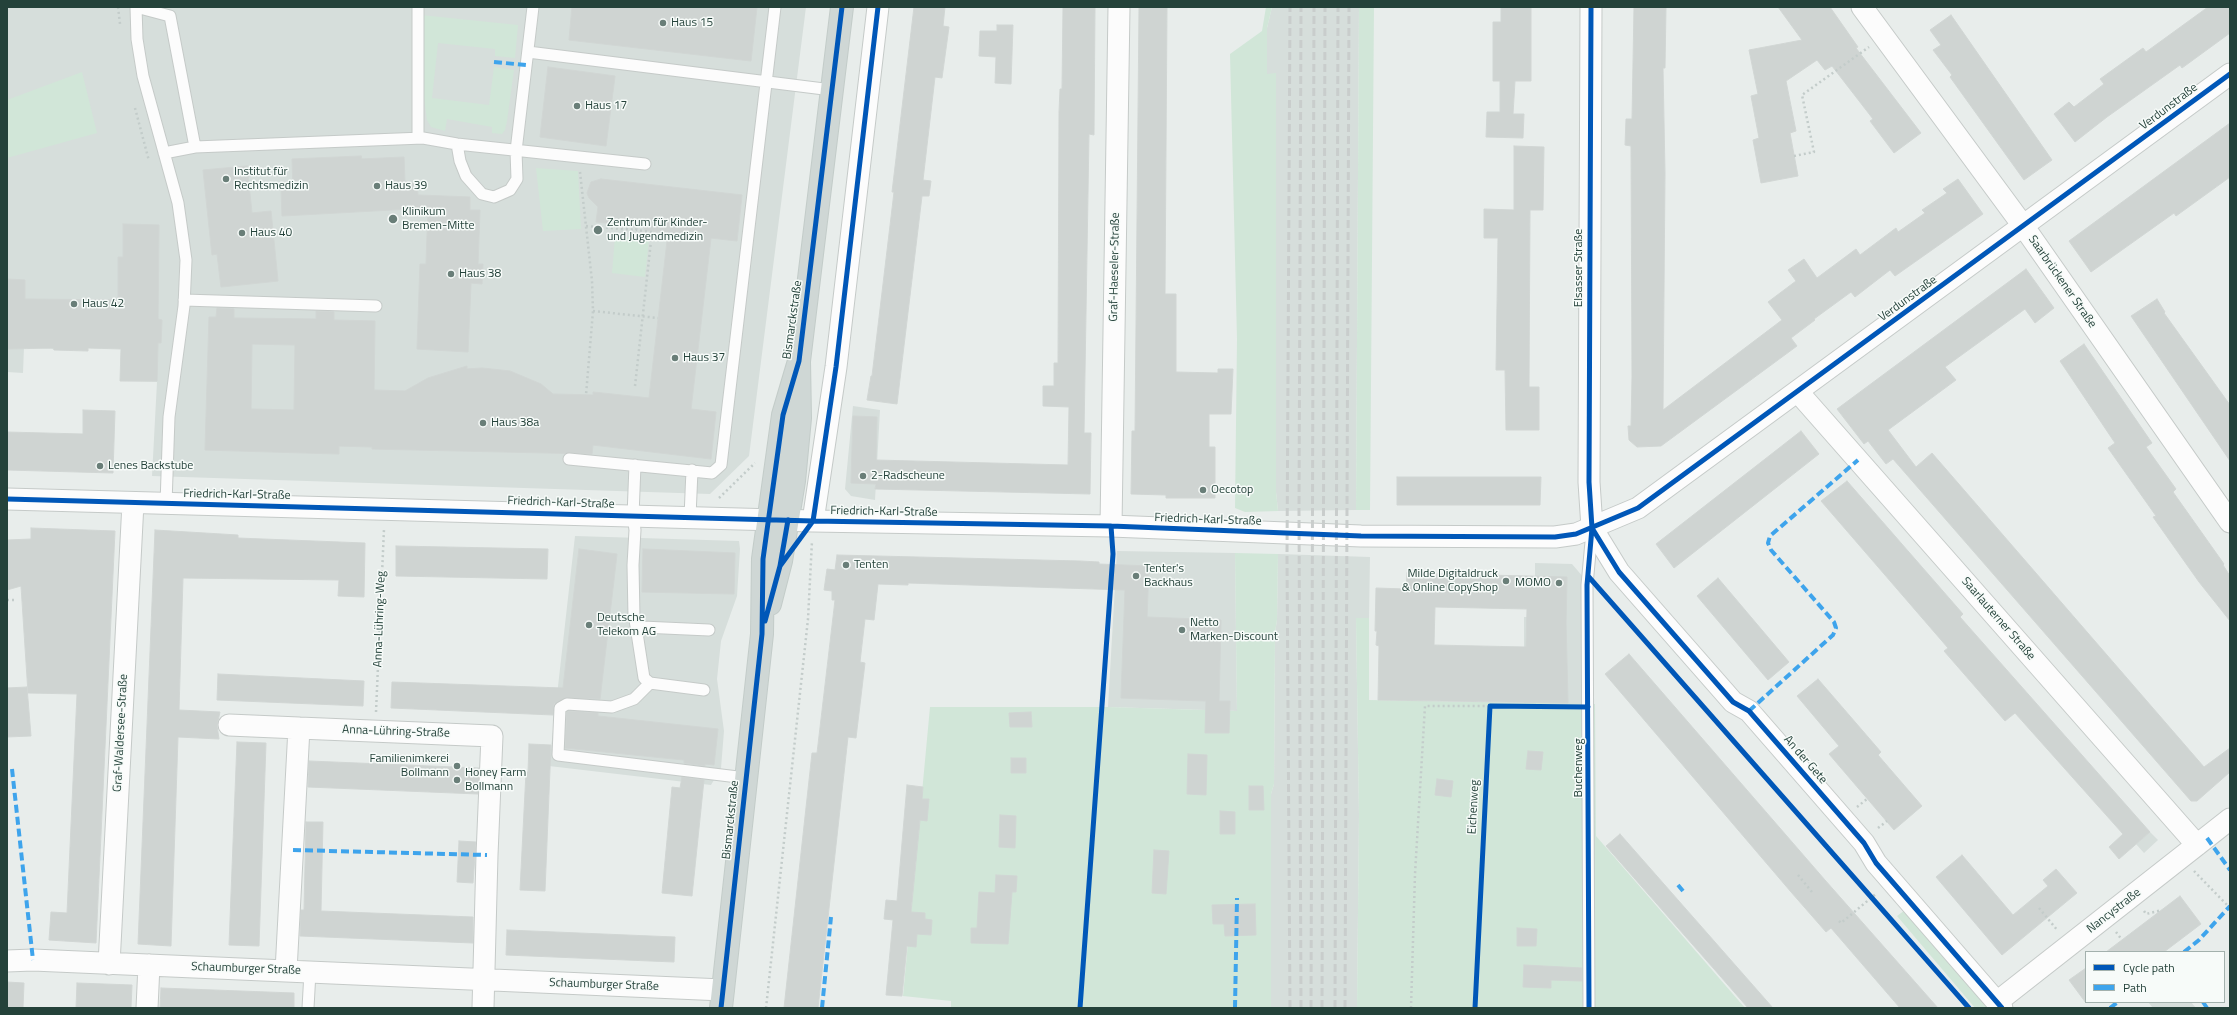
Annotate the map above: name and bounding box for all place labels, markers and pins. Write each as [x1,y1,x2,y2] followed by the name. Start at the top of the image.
[671,16,713,30] place label: Haus 15
[658,18,668,28] marker: Haus 15
[585,99,627,113] place label: Haus 17
[572,101,582,111] marker: Haus 17
[234,165,308,193] place label: Institut für Rechtsmedizin
[221,174,231,184] marker: Institut für Rechtsmedizin
[385,179,427,193] place label: Haus 39
[372,181,382,191] marker: Haus 39
[402,205,474,233] place label: Klinikum Bremen-Mitte
[387,213,399,225] marker: Klinikum Bremen-Mitte
[607,216,707,244] place label: Zentrum für Kinder- und Jugendmedizin
[592,224,604,236] marker: Zentrum für Kinder- und Jugendmedizin
[250,226,292,240] place label: Haus 40
[237,228,247,238] marker: Haus 40
[459,267,501,281] place label: Haus 38
[446,269,456,279] marker: Haus 38
[82,297,124,311] place label: Haus 42
[69,299,79,309] marker: Haus 42
[683,351,725,365] place label: Haus 37
[670,353,680,363] marker: Haus 37
[491,416,539,430] place label: Haus 38a
[478,418,488,428] marker: Haus 38a
[108,459,193,473] place label: Lenes Backstube
[95,461,105,471] marker: Lenes Backstube
[871,469,945,483] place label: 2-Radscheune
[858,471,868,481] marker: 2-Radscheune
[1211,483,1253,497] place label: Oecotop
[1198,485,1208,495] marker: Oecotop
[854,558,888,572] place label: Tenten
[841,560,851,570] marker: Tenten
[1144,562,1193,590] place label: Tenter's Backhaus
[1402,567,1498,595] place label: Milde Digitaldruck & Online CopyShop
[1131,571,1141,581] marker: Tenter's Backhaus
[1501,576,1511,586] marker: Milde Digitaldruck & Online CopyShop
[1515,576,1551,590] place label: MOMO
[1554,578,1564,588] marker: MOMO
[597,611,656,639] place label: Deutsche Telekom AG
[1190,616,1278,644] place label: Netto Marken-Discount
[584,620,594,630] marker: Deutsche Telekom AG
[1177,625,1187,635] marker: Netto Marken-Discount
[369,752,449,780] place label: Familienimkerei Bollmann
[452,761,462,771] marker: Familienimkerei Bollmann
[465,766,526,794] place label: Honey Farm Bollmann
[452,775,462,785] marker: Honey Farm Bollmann

